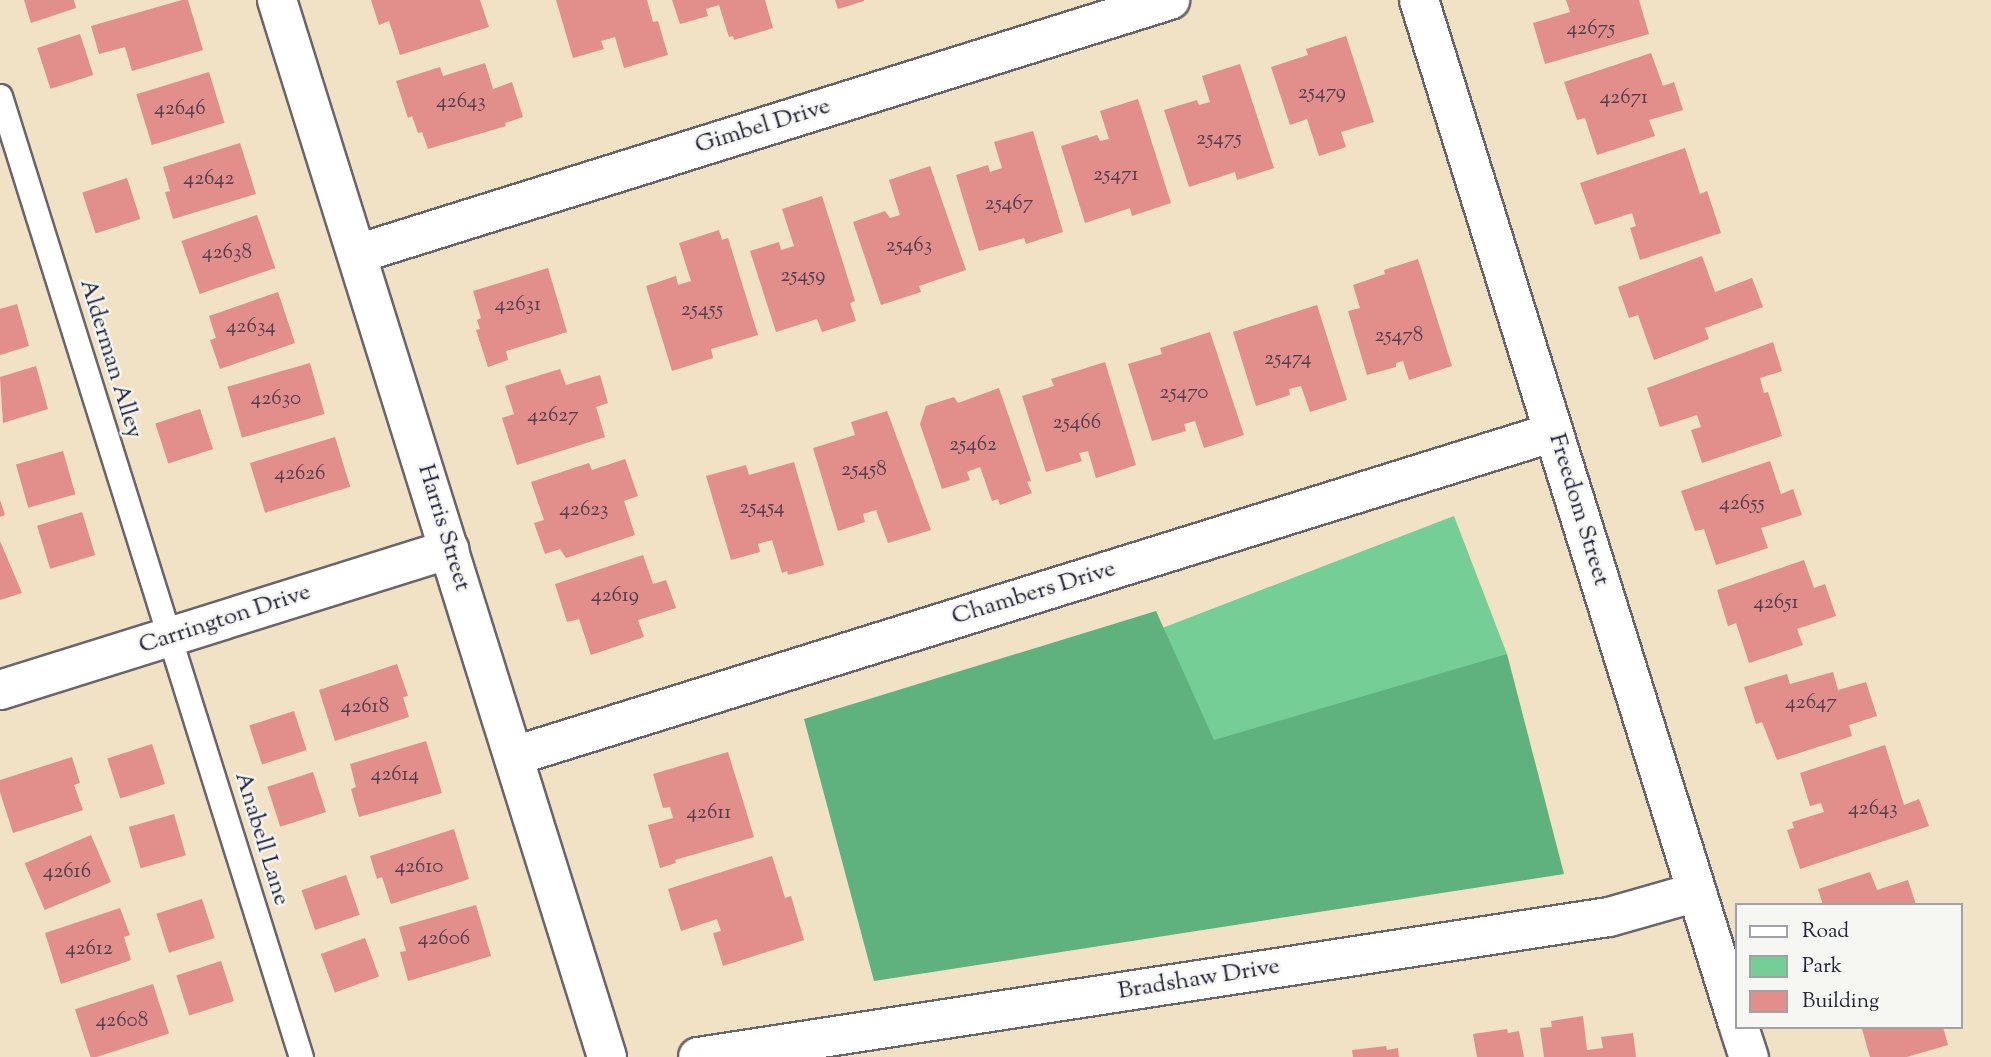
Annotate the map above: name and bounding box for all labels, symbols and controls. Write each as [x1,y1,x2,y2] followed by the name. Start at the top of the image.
[1567,16,1615,42] house number: 42675
[1298,80,1346,106] house number: 25479
[1600,85,1648,111] house number: 42671
[436,89,486,115] house number: 42643
[692,93,834,161] street label: Gimbel Drive
[154,96,206,122] house number: 42646
[1196,126,1242,152] house number: 25475
[1093,162,1139,188] house number: 25471
[184,166,234,192] house number: 42642
[985,191,1033,217] house number: 25467
[886,233,932,259] house number: 25463
[202,240,252,266] house number: 42638
[781,263,825,289] house number: 25459
[72,276,148,442] street label: Alderman Alley
[495,292,541,318] house number: 42631
[681,297,723,323] house number: 25455
[226,314,276,340] house number: 42634
[1375,323,1423,349] house number: 25478
[1264,346,1312,372] house number: 25474
[1160,380,1208,406] house number: 25470
[251,386,301,412] house number: 42630
[528,403,578,429] house number: 42627
[1053,410,1101,436] house number: 25466
[1541,430,1615,590] street label: Freedom Street
[949,432,997,458] house number: 25462
[841,457,887,483] house number: 25458
[275,461,325,487] house number: 42626
[410,461,476,595] street label: Harris Street
[1719,491,1765,517] house number: 42655
[739,495,785,521] house number: 25454
[560,497,608,523] house number: 42623
[949,555,1119,633] street label: Chambers Drive
[136,579,314,661] street label: Carrington Drive
[591,583,639,609] house number: 42619
[1753,590,1799,616] house number: 42651
[1785,690,1837,716] house number: 42647
[341,694,389,720] house number: 42618
[371,762,419,788] house number: 42614
[227,769,295,909] street label: Anabell Lane
[1848,796,1898,822] house number: 42643
[687,800,731,826] house number: 42611
[395,854,443,880] house number: 42610
[43,859,91,885] house number: 42616
[1736,903,1963,1029] legend
[1802,917,1849,947] text: Road
[418,926,470,952] house number: 42606
[65,936,113,962] house number: 42612
[1802,952,1842,982] text: Park
[1116,953,1282,1007] street label: Bradshaw Drive
[1802,987,1879,1017] text: Building
[96,1008,148,1034] house number: 42608

